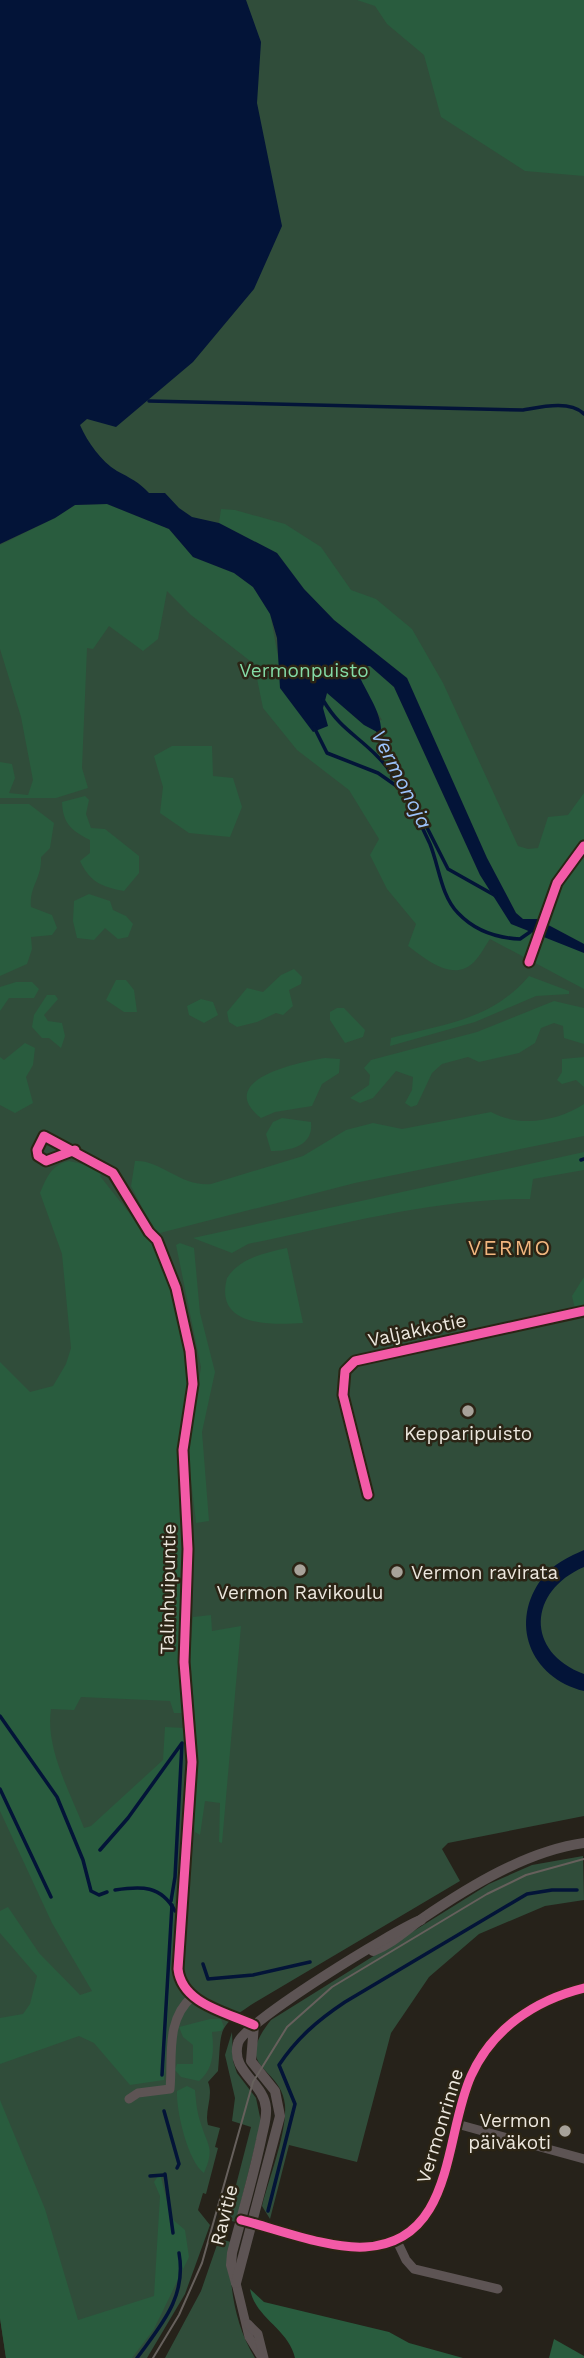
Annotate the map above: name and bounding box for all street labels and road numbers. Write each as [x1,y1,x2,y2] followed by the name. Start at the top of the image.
[366,1308,468,1352] street label: Valjakkotie
[155,1523,181,1655] street label: Talinhuipuntie
[412,2066,468,2186] street label: Vermonrinne
[205,2182,243,2248] street label: Ravitie

